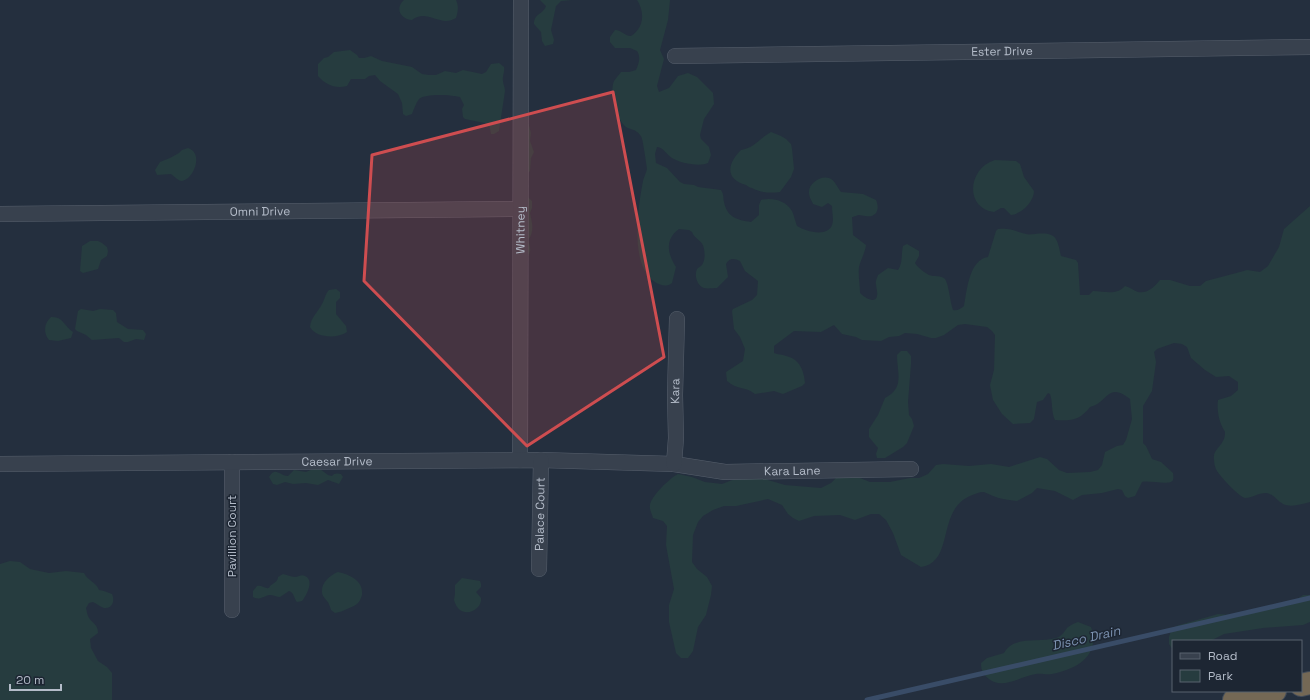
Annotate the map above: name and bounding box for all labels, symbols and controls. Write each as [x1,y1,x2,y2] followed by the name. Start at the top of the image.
[971,43,1033,60] street label: Ester Drive
[230,203,290,220] street label: Omni Drive
[512,206,529,254] street label: Whitney
[667,378,683,404] street label: Kara
[301,453,373,470] street label: Caesar Drive
[764,462,821,479] street label: Kara Lane
[531,477,549,551] street label: Palace Court
[224,495,240,577] street label: Pavillion Court
[1050,622,1123,654] water label: Disco Drain
[1172,640,1302,692] legend
[1208,648,1237,664] text: Road
[10,666,61,692] scale bar
[1208,668,1233,684] text: Park
[16,672,44,688] text: 20 m

